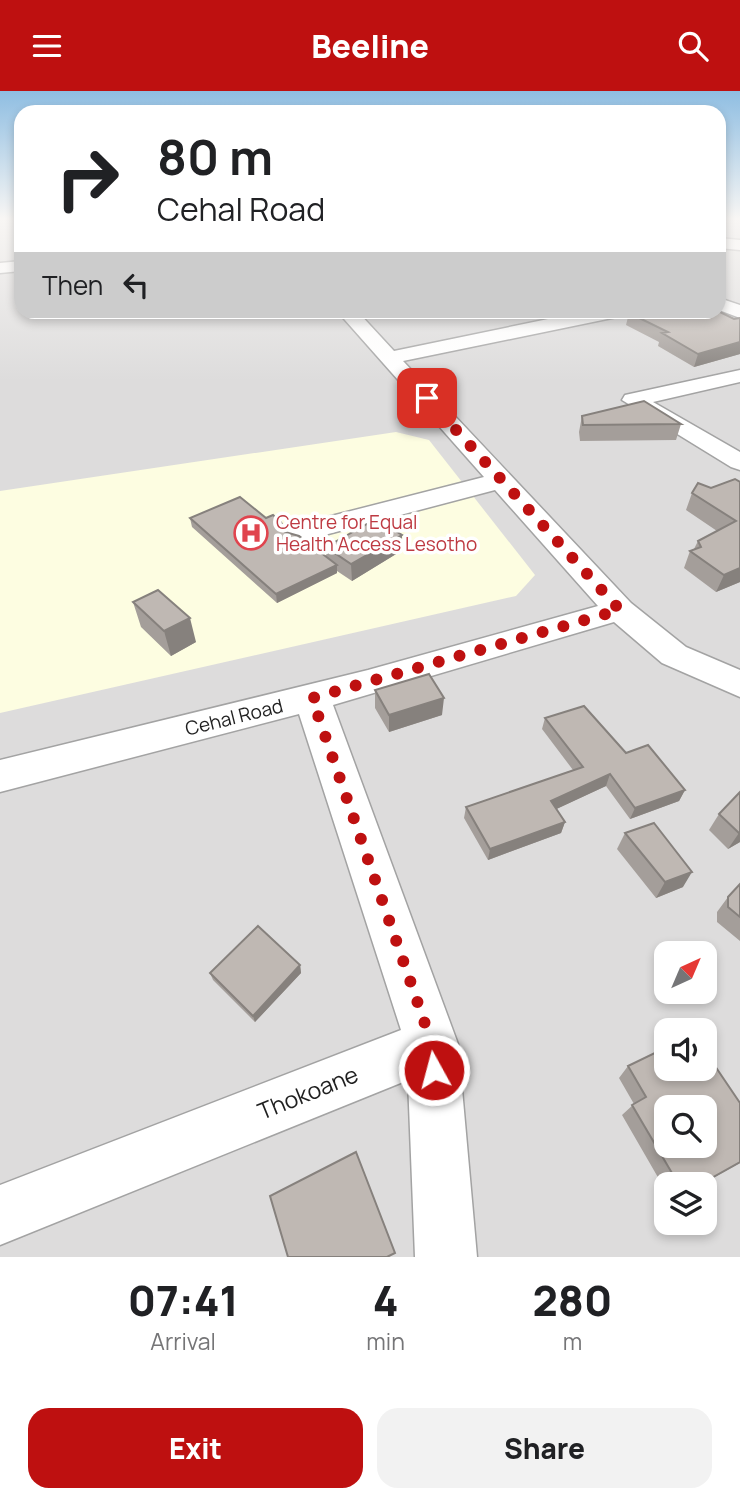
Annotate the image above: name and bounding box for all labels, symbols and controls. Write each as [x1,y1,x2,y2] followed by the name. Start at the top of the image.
[311,24,429,68] text: Beeline
[28,27,66,65] icon: menu
[674,27,712,65] icon: search
[157,123,273,190] text: 80 m
[42,133,133,224] icon: right
[157,187,325,231] text: Cehal Road
[117,266,155,304] icon: left
[42,267,103,303] text: Then
[397,368,457,428] pin
[408,379,446,417] icon: arrive
[276,509,477,557] place label: Centre for Equal Health Access Lesotho
[232,514,270,552] hospital icon: Centre for Equal Health Access Lesotho
[182,692,286,742] street label: Cehal Road
[654,941,718,1005] north arrow
[654,941,717,1235] map controls
[654,1018,717,1081] button: sound
[397,1033,471,1107] position arrow
[253,1057,363,1127] street label: Thokoane
[654,1095,717,1158] button: search
[654,1172,717,1235] button: layers
[128,1271,239,1329] text: 07:41
[373,1271,399,1329] text: 4
[532,1271,612,1329] text: 280
[150,1325,216,1357] text: Arrival
[366,1325,405,1357] text: min
[563,1325,582,1357] text: m
[28,1408,363,1488] button: Exit
[377,1408,712,1488] button: Share

